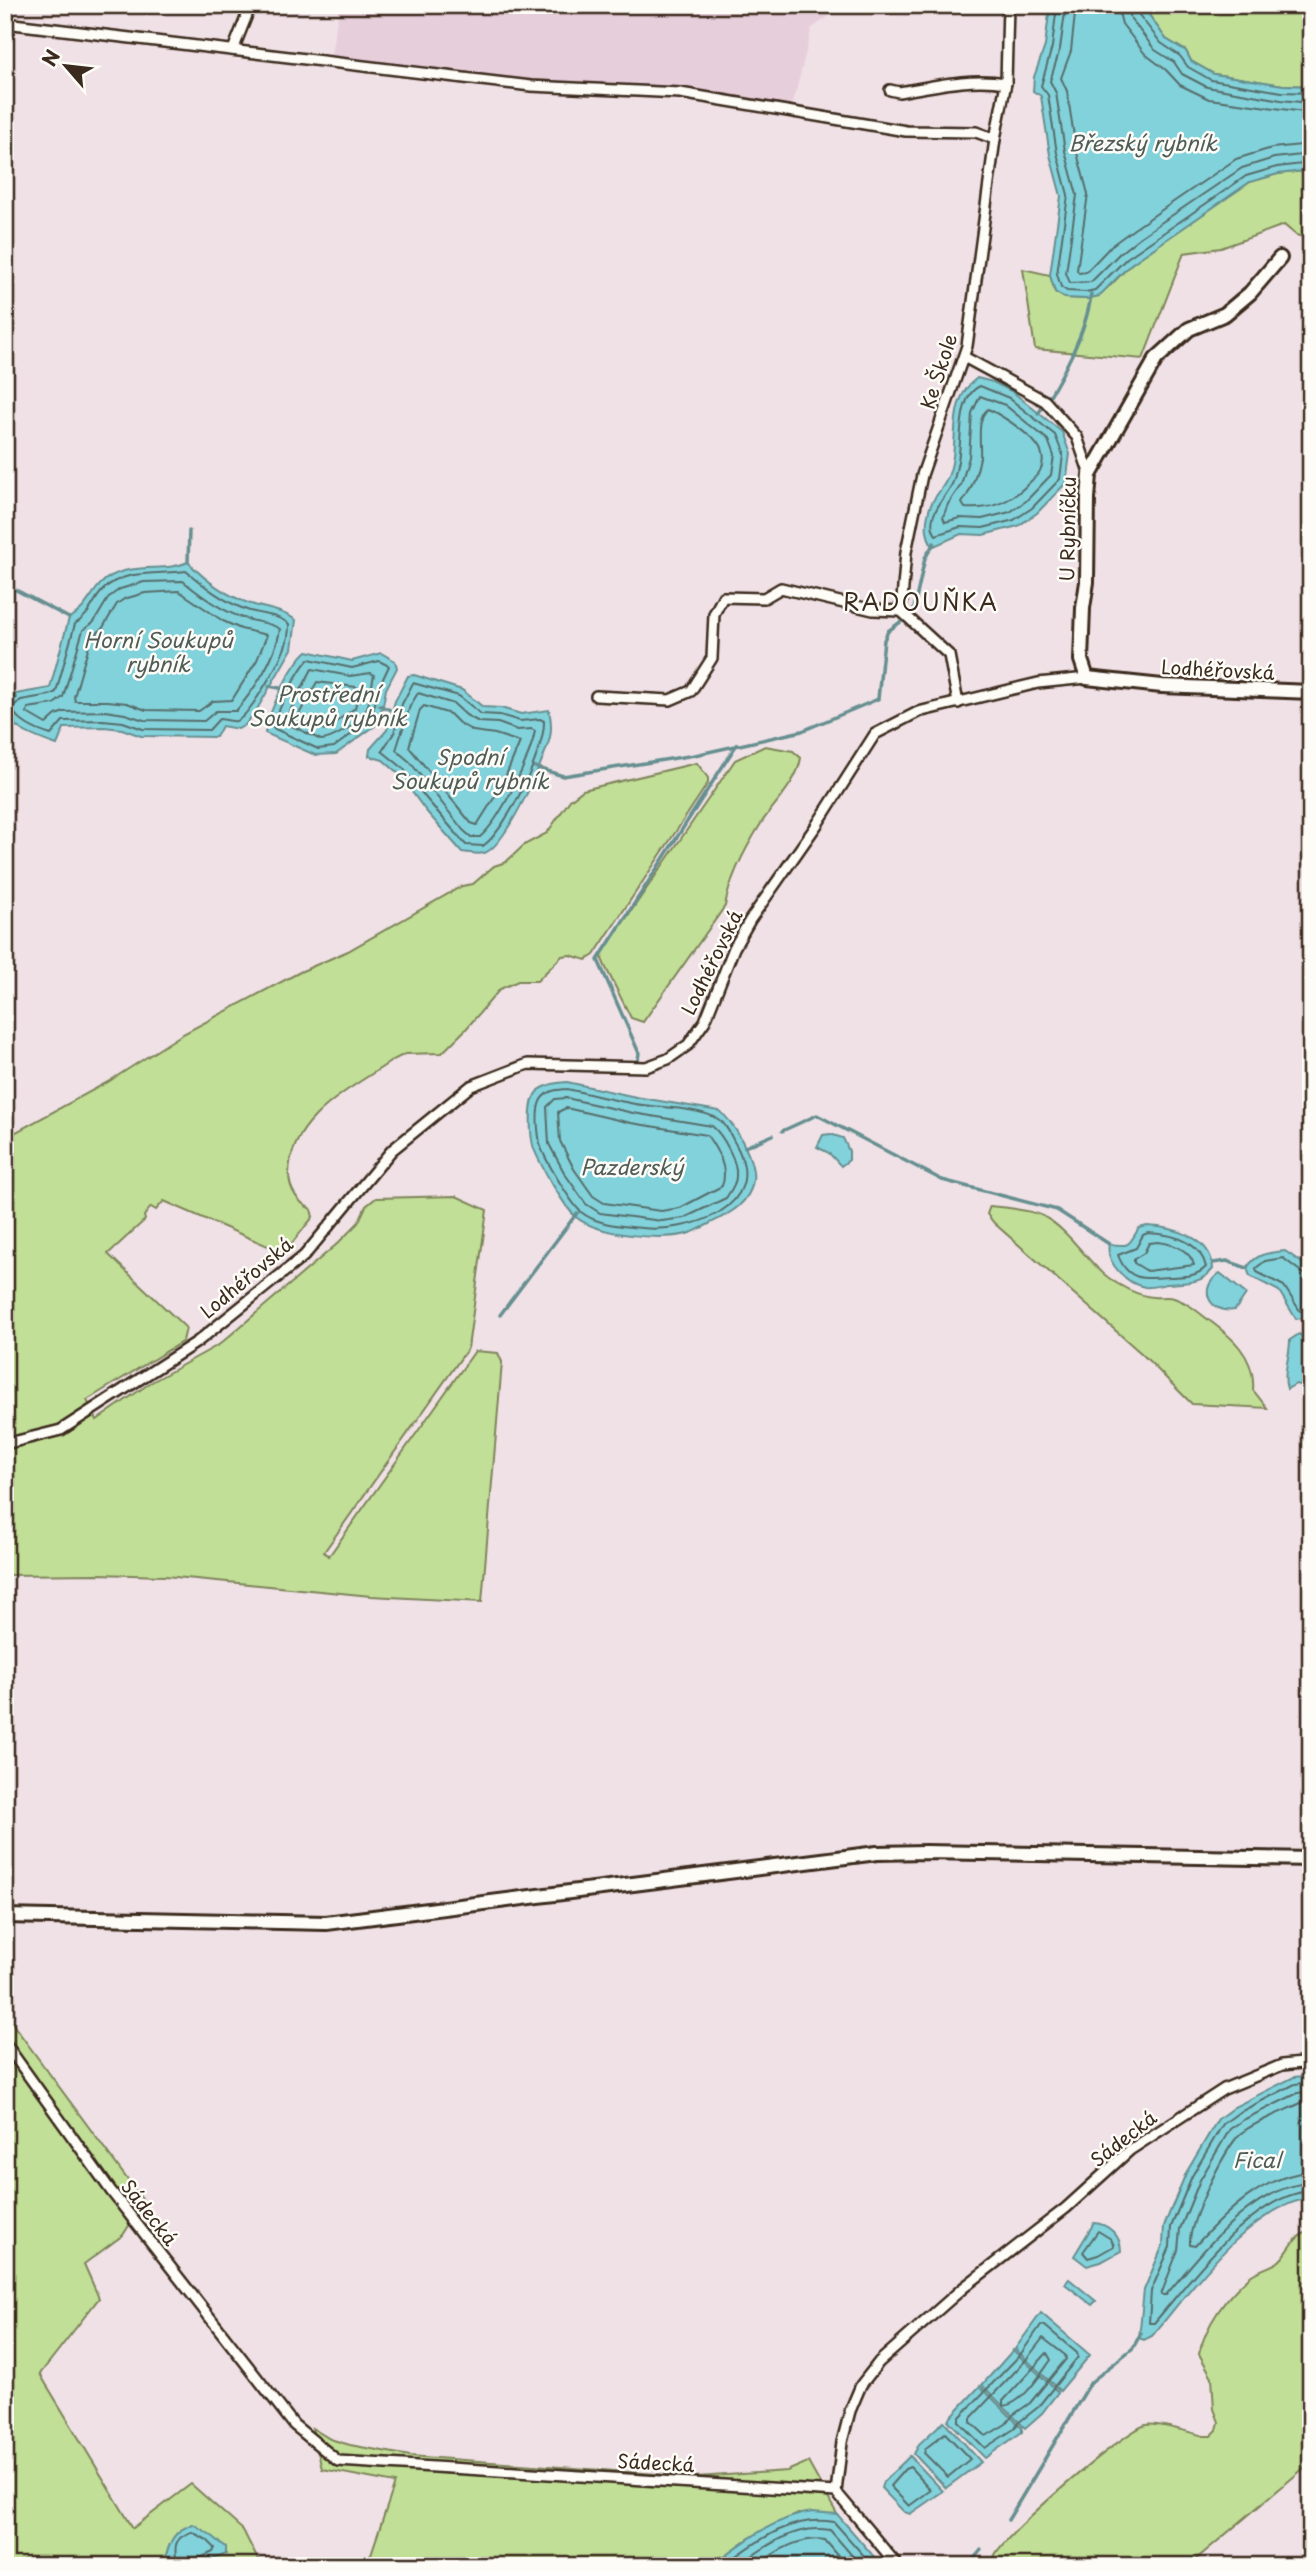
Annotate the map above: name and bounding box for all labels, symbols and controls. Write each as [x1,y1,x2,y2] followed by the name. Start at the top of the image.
[32,32,102,102] north arrow
[34,44,66,71] text: N
[1069,126,1218,158] water label: Březský rybník
[913,330,963,412] street label: Ke Škole
[1052,476,1082,582] street label: U Rybníčku
[843,584,999,619] district label: RADOUŇKA
[83,623,234,679] water label: Horní Soukupů rybník
[1161,652,1276,686] street label: Lodhéřovská
[249,677,408,733] water label: Prostřední Soukupů rybník
[391,740,550,796] water label: Spodní Soukupů rybník
[674,905,749,1019] street label: Lodhéřovská
[581,1150,685,1182] water label: Pazderský
[193,1230,299,1324] street label: Lodhéřovská
[1084,2103,1162,2173] street label: Sádecká
[1233,2143,1284,2175] water label: Fical
[115,2173,185,2251] street label: Sádecká
[617,2446,695,2478] street label: Sádecká

